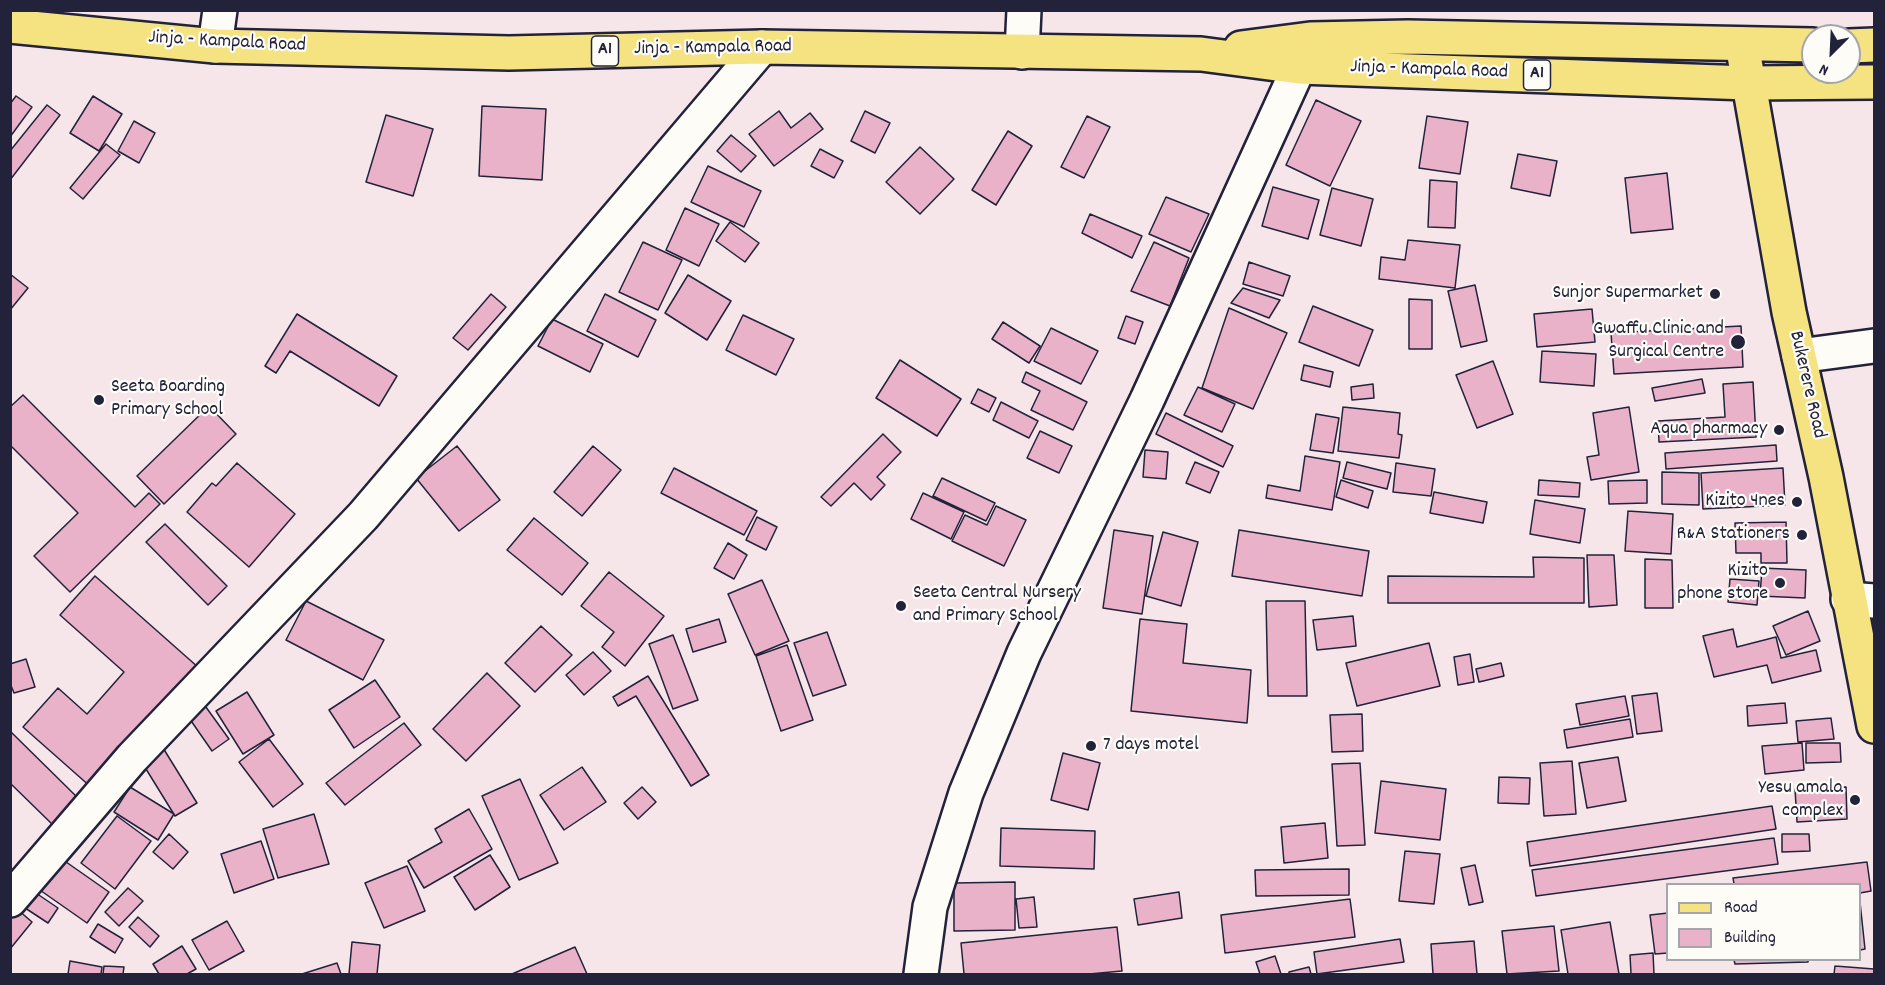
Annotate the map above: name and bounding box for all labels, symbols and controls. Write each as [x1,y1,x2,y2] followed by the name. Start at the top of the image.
[1801,24,1861,84] north arrow
[148,27,306,59] street label: Jinja - Kampala Road
[592,36,618,66] road number: A1
[634,36,792,62] street label: Jinja - Kampala Road
[1350,56,1508,86] street label: Jinja - Kampala Road
[1816,57,1833,81] text: N
[1524,60,1550,90] road number: A1
[1552,282,1703,306] place label: Sunjor Supermarket
[1708,287,1722,301] marker: Sunjor Supermarket
[1593,318,1724,365] place label: Gwaffu Clinic and Surgical Centre
[1782,329,1830,441] street label: Bukerere Road
[1729,333,1747,351] marker: Gwaffu Clinic and Surgical Centre
[111,376,225,423] place label: Seeta Boarding Primary School
[92,393,106,407] marker: Seeta Boarding Primary School
[1650,418,1767,442] place label: Aqua pharmacy
[1772,423,1786,437] marker: Aqua pharmacy
[1705,490,1785,514] place label: Kizito 4nes
[1790,495,1804,509] marker: Kizito 4nes
[1677,523,1790,547] place label: R&A Stationers
[1795,528,1809,542] marker: R&A Stationers
[1677,560,1768,607] place label: Kizito phone store
[1773,576,1787,590] marker: Kizito phone store
[913,582,1081,629] place label: Seeta Central Nursery and Primary School
[894,599,908,613] marker: Seeta Central Nursery and Primary School
[1103,734,1199,758] place label: 7 days motel
[1084,739,1098,753] marker: 7 days motel
[1759,777,1843,824] place label: Yesu amala complex
[1848,793,1862,807] marker: Yesu amala complex
[1666,883,1861,961] legend
[1724,896,1758,921] text: Road
[1724,926,1776,951] text: Building

